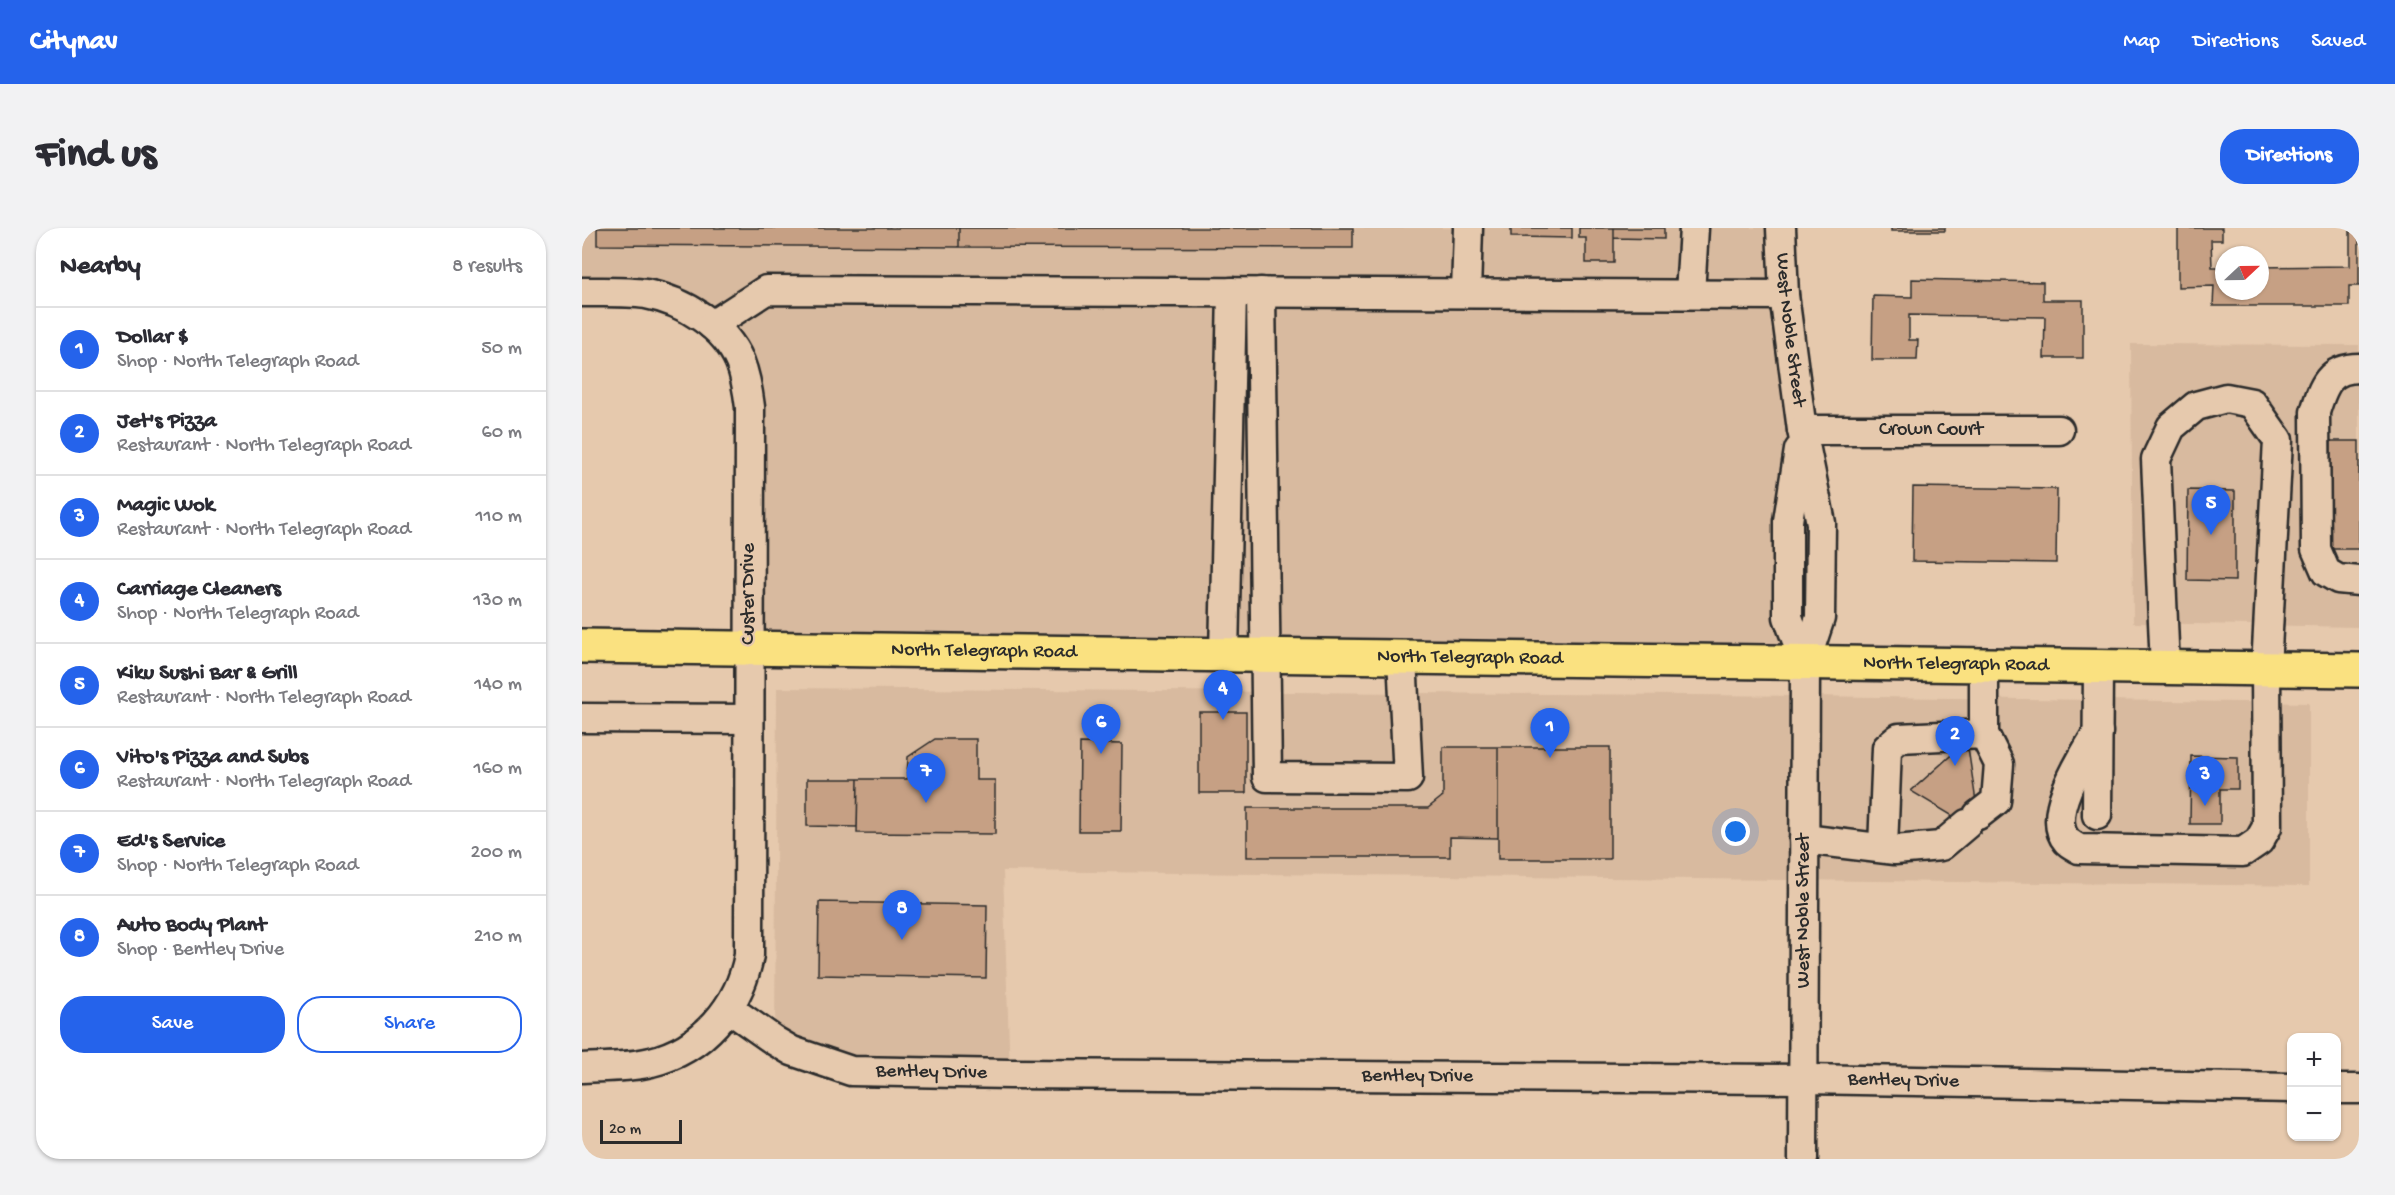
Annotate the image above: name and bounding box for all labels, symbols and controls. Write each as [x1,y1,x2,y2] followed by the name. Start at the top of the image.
[30,26,118,59] text: Citynav
[2123,30,2160,55] text: Map
[2193,30,2278,55] text: Directions
[2311,30,2365,55] text: Saved
[2220,129,2359,184] button: Directions
[36,132,156,181] text: Find us
[2215,246,2269,300] north arrow
[60,252,141,283] text: Nearby
[1771,252,1810,410] street label: West Noble Street
[452,256,522,279] text: 8 results
[117,325,188,351] text: Dollar $
[75,338,84,361] text: 1
[481,338,522,361] text: 50 m
[117,351,358,374] text: Shop · North Telegraph Road
[117,409,216,435] text: Jet's Pizza
[1879,419,1985,442] street label: Crown Court
[75,422,84,445] text: 2
[482,422,522,445] text: 60 m
[117,435,411,458] text: Restaurant · North Telegraph Road
[2192,486,2230,535] pin: 5
[117,493,214,519] text: Magic Wok
[74,506,85,529] text: 3
[476,506,522,529] text: 110 m
[117,519,411,542] text: Restaurant · North Telegraph Road
[738,543,761,645] street label: Custer Drive
[117,577,281,603] text: Carriage Cleaners
[75,590,84,613] text: 4
[473,590,522,613] text: 130 m
[117,603,358,626] text: Shop · North Telegraph Road
[891,639,1079,664] street label: North Telegraph Road
[1377,645,1565,671] street label: North Telegraph Road
[1863,652,2051,677] street label: North Telegraph Road
[117,661,298,687] text: Kiku Sushi Bar & Grill
[1204,670,1242,720] pin: 4
[74,674,85,697] text: 5
[474,674,522,697] text: 140 m
[117,687,411,710] text: Restaurant · North Telegraph Road
[1082,704,1120,754] pin: 6
[1530,708,1570,758] pin: 1
[1936,716,1974,766] pin: 2
[117,745,308,771] text: Vito's Pizza and Subs
[906,754,946,803] pin: 7
[2186,756,2224,806] pin: 3
[74,758,85,781] text: 6
[473,758,522,781] text: 160 m
[117,771,411,794] text: Restaurant · North Telegraph Road
[1721,817,1750,846] your location
[117,829,225,855] text: Ed's Service
[1793,832,1816,988] street label: West Noble Street
[74,842,85,865] text: 7
[471,842,522,865] text: 200 m
[117,855,358,878] text: Shop · North Telegraph Road
[882,890,922,940] pin: 8
[117,913,266,939] text: Auto Body Plant
[74,926,85,949] text: 8
[474,926,522,949] text: 210 m
[117,939,284,962] text: Shop · Bentley Drive
[60,996,285,1053] button: Save
[297,996,522,1053] button: Share
[2287,1033,2341,1141] map controls
[2287,1033,2341,1087] button: +
[875,1060,988,1085] street label: Bentley Drive
[1361,1065,1474,1088] street label: Bentley Drive
[1847,1068,1960,1093] street label: Bentley Drive
[2287,1087,2341,1141] button: −
[600,1117,682,1144] scale bar
[609,1121,641,1140] text: 20 m

